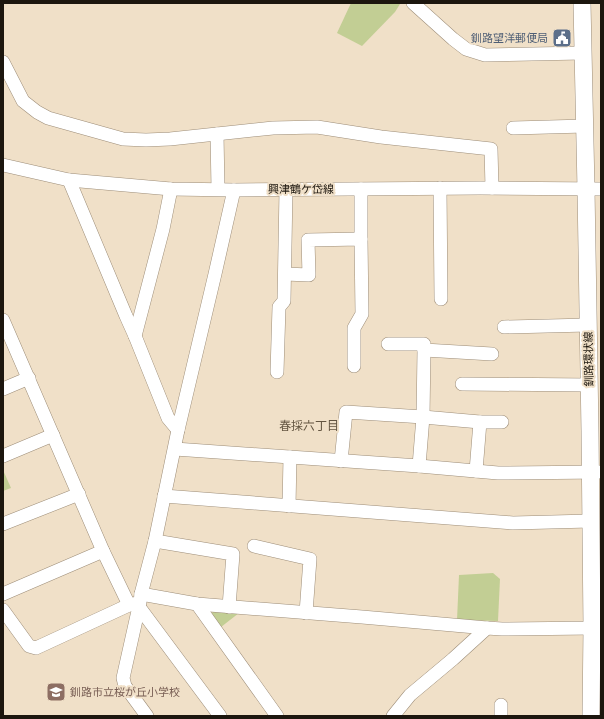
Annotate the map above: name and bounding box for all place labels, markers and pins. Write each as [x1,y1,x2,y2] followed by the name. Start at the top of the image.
[551,27,573,49] public building icon: 釧路望洋郵便局
[471,32,548,45] place label: 釧路望洋郵便局
[45,681,67,703] school or university icon: 釧路市立桜が丘小学校
[70,686,180,699] place label: 釧路市立桜が丘小学校

